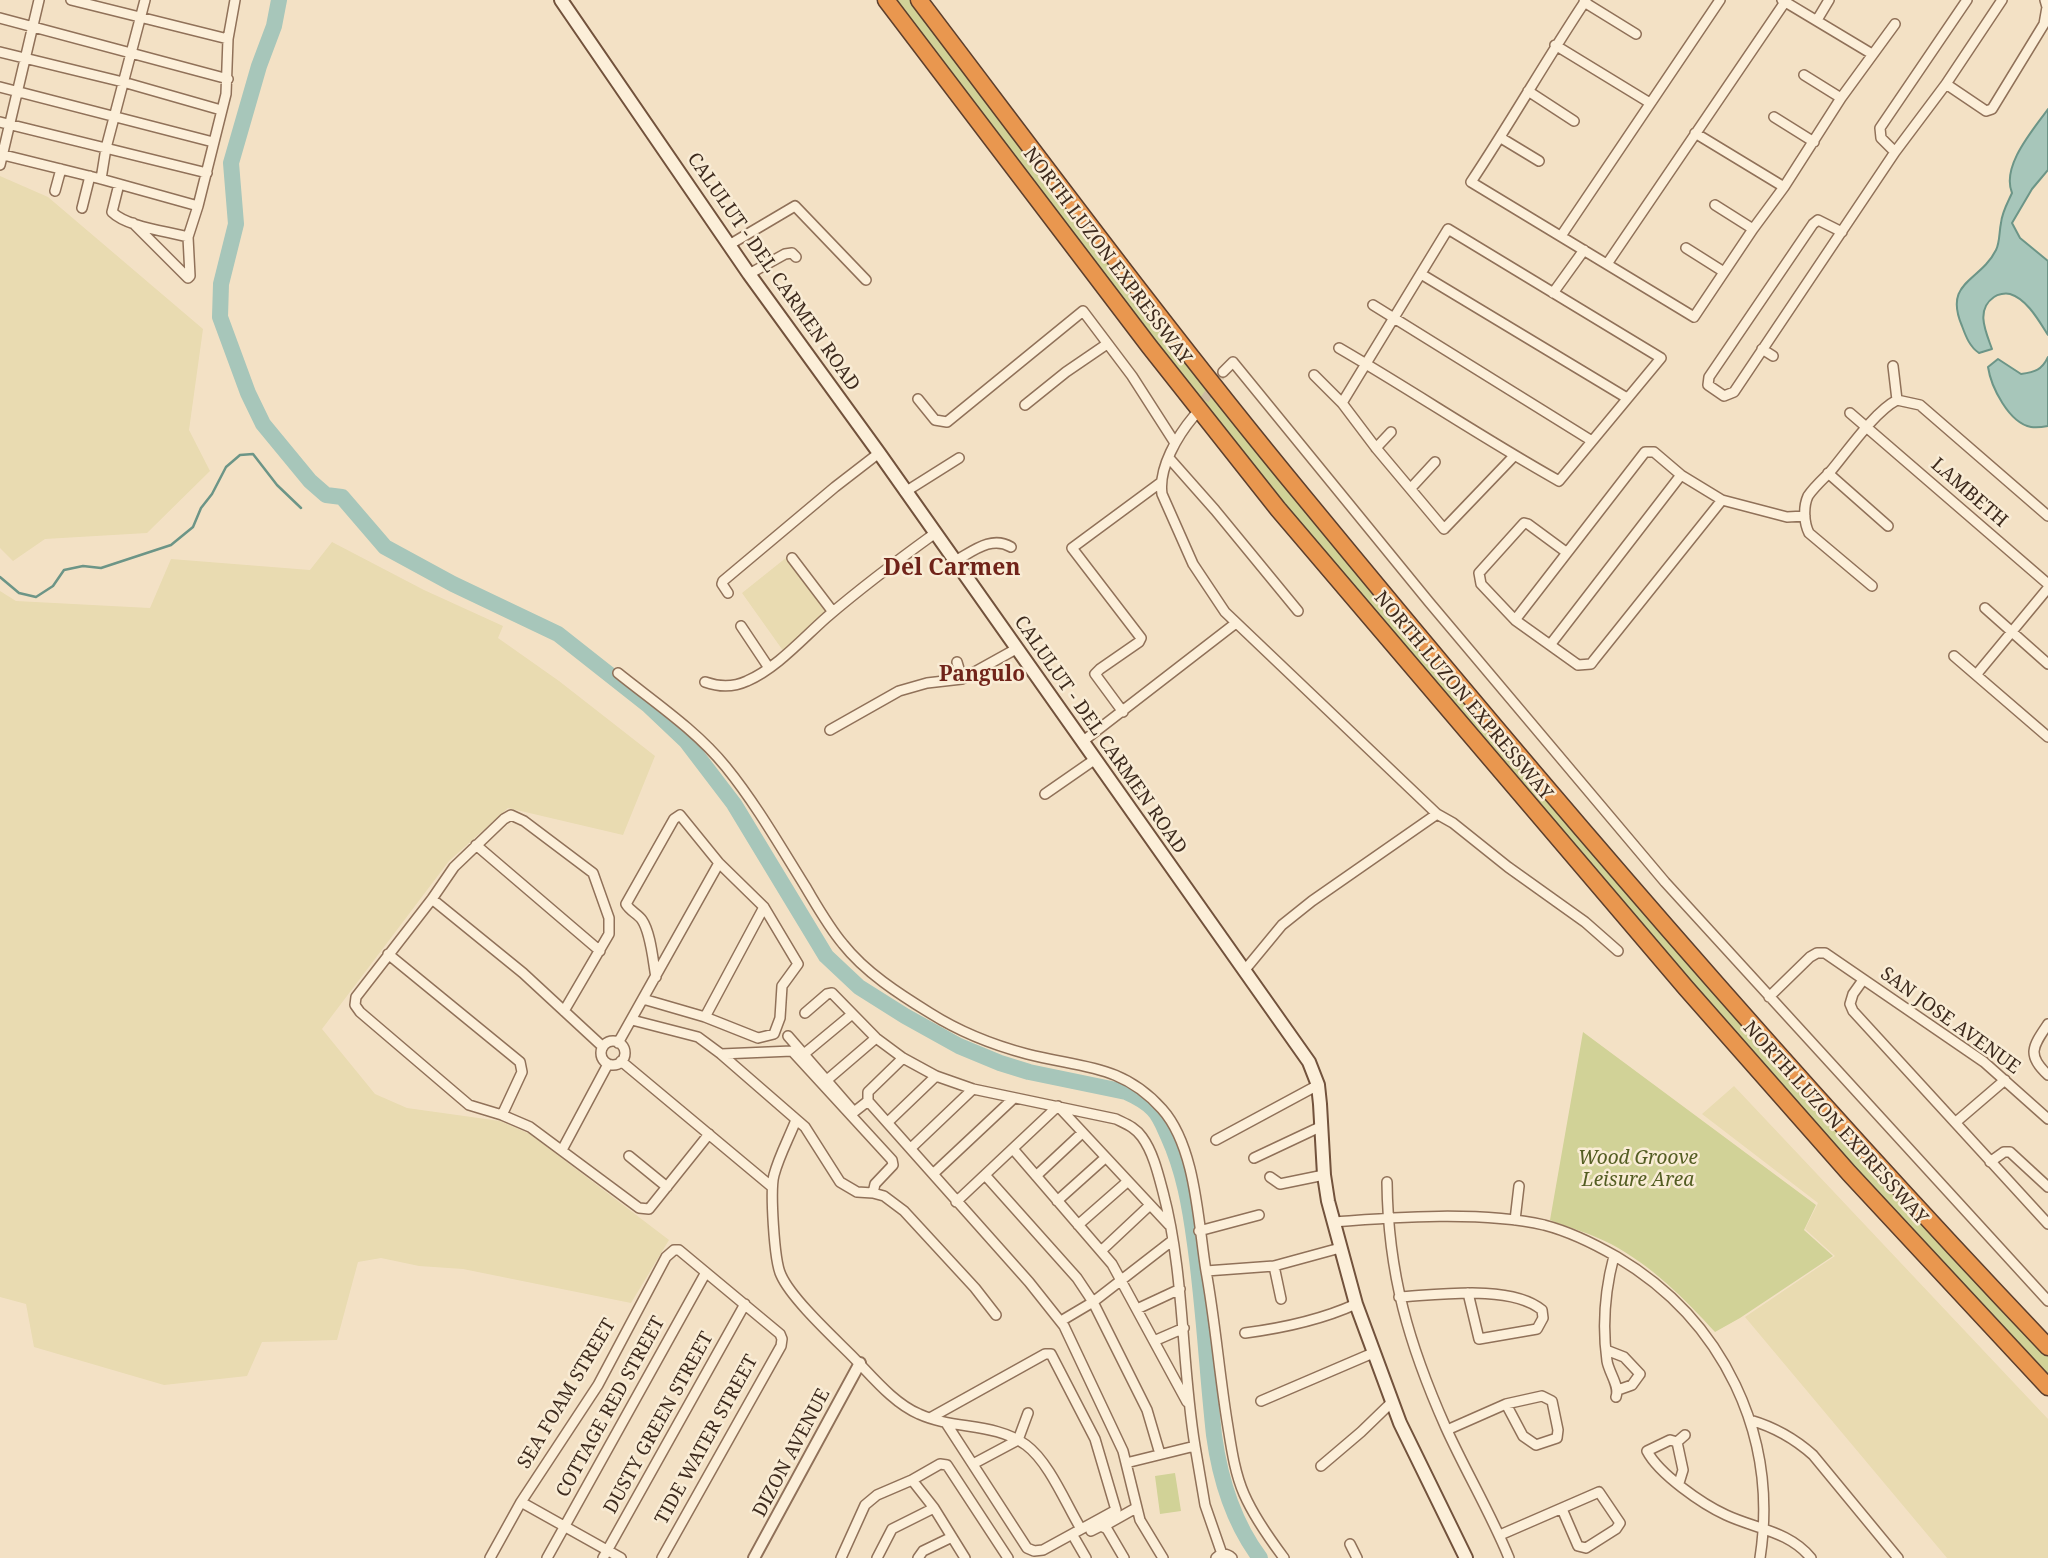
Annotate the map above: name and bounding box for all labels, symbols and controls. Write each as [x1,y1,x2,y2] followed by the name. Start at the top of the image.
[1018,143,1196,369] street label: NORTH LUZON EXPRESSWAY
[682,149,864,395] street label: CALULUT - DEL CARMEN ROAD
[1926,454,2012,532] street label: LAMBETH
[883,554,1021,582] district label: Del Carmen
[1369,587,1557,805] street label: NORTH LUZON EXPRESSWAY
[1009,612,1191,858] street label: CALULUT - DEL CARMEN ROAD
[939,662,1025,688] district label: Pangulo
[1876,963,2024,1079] street label: SAN JOSE AVENUE
[1738,1017,1932,1229] street label: NORTH LUZON EXPRESSWAY
[1578,1148,1698,1192] park label: Wood Groove Leisure Area
[552,1313,670,1501] street label: COTTAGE RED STREET
[513,1315,621,1473] street label: SEA FOAM STREET
[599,1328,719,1518] street label: DUSTY GREEN STREET
[651,1351,763,1529] street label: TIDE WATER STREET
[749,1385,835,1521] street label: DIZON AVENUE

